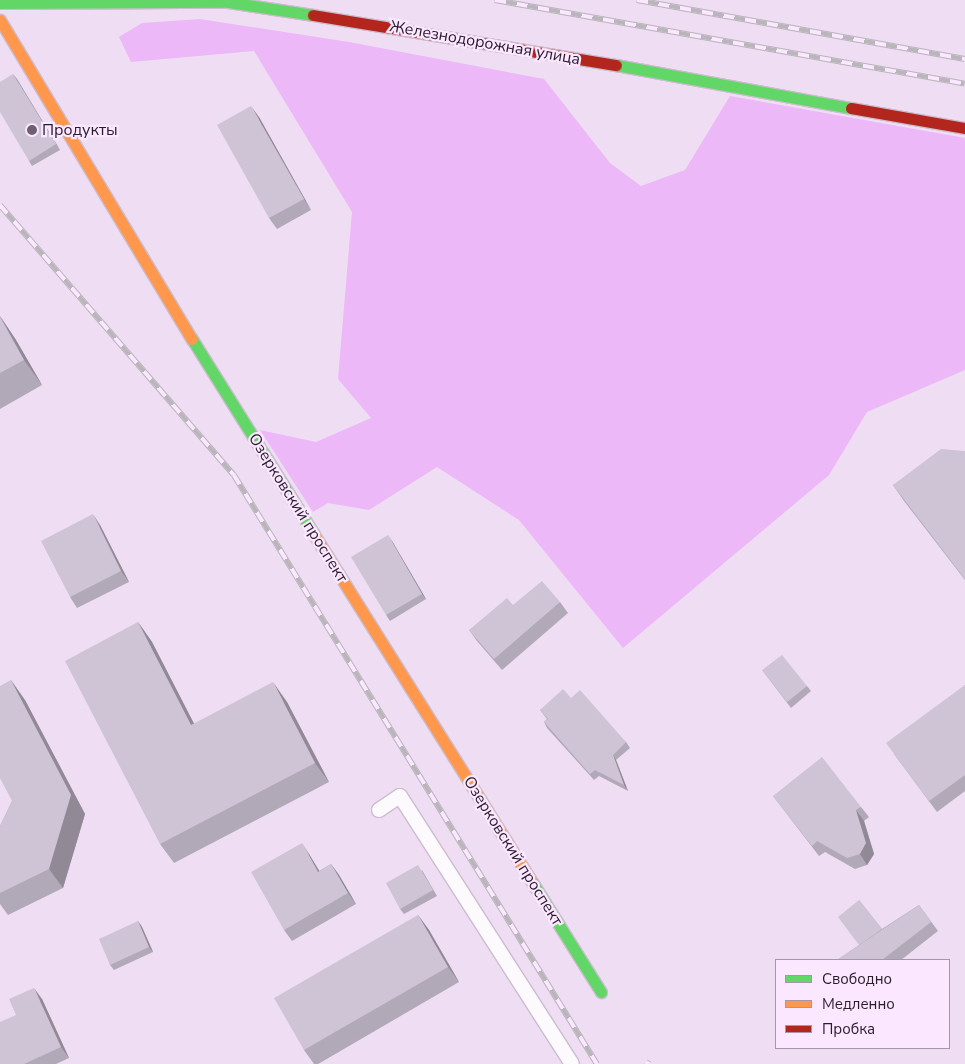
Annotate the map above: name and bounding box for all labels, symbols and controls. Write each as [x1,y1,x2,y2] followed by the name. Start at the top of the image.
[388,17,582,69] street label: Железнодорожная улица
[42,120,118,140] place label: Продукты
[26,124,38,136] marker: Продукты
[244,430,352,586] street label: Озерковский проспект
[459,773,567,929] street label: Озерковский проспект
[775,959,950,1049] legend
[822,969,892,989] text: Свободно
[822,994,895,1014] text: Медленно
[822,1019,875,1039] text: Пробка

